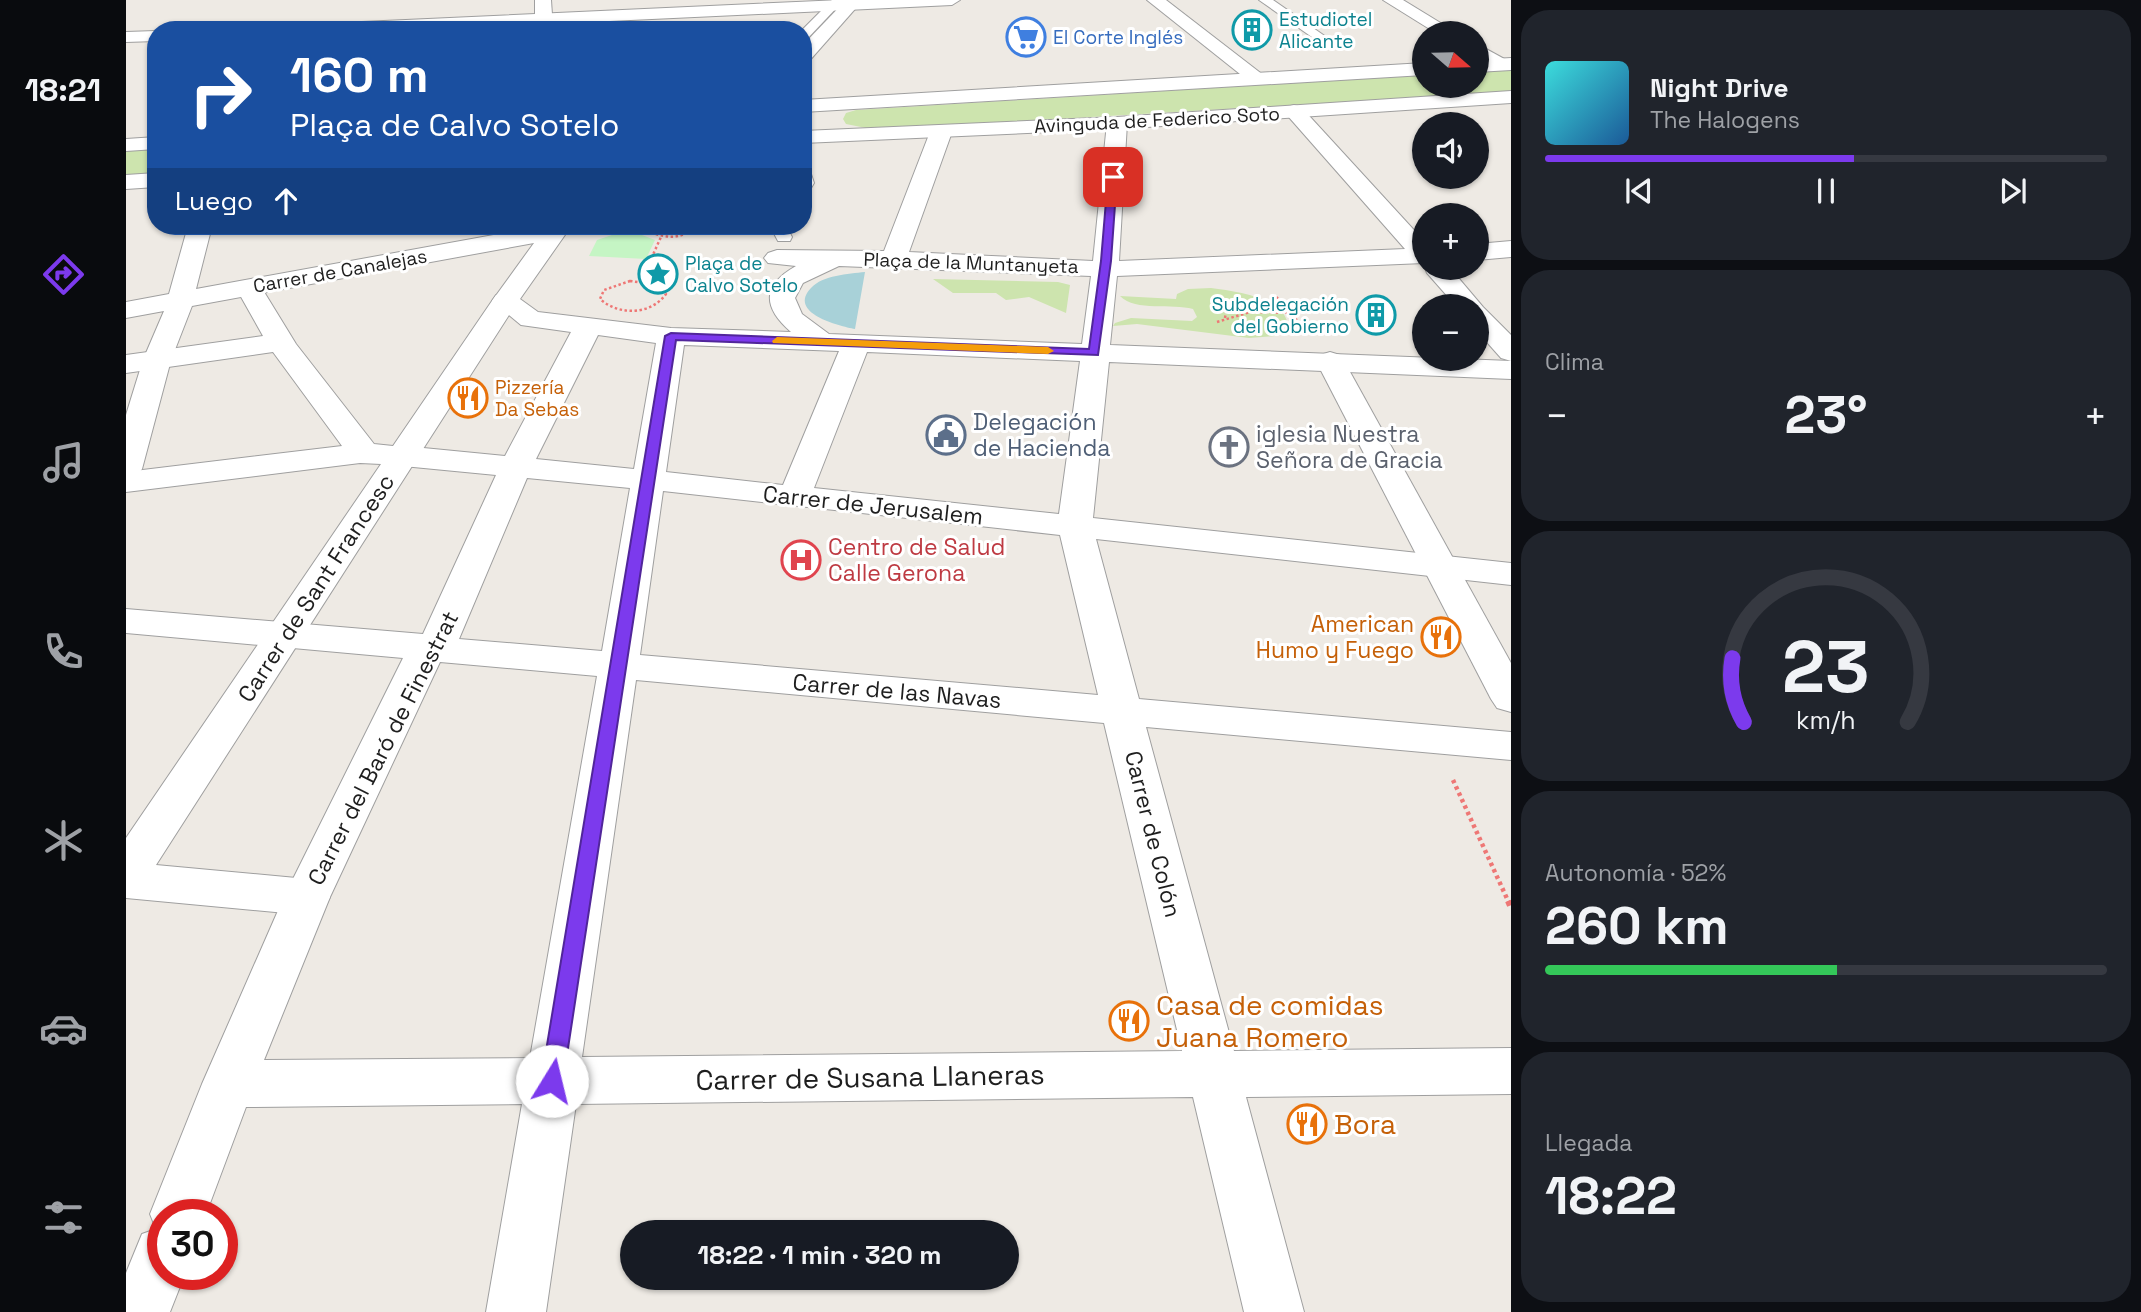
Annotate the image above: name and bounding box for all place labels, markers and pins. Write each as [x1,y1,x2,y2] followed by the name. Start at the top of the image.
[1279,7,1372,54] place label: Estudiotel Alicante
[1231,9,1273,51] building icon: Estudiotel Alicante
[1005,16,1047,58] supermarket icon: El Corte Inglés
[1053,25,1183,50] place label: El Corte Inglés
[1083,147,1143,207] pin
[685,251,798,298] place label: Plaça de Calvo Sotelo
[637,253,679,295] place icon: Plaça de Calvo Sotelo
[1212,292,1349,339] place label: Subdelegación del Gobierno
[1355,294,1397,336] building icon: Subdelegación del Gobierno
[495,375,579,422] place label: Pizzería Da Sebas
[447,377,489,419] restaurant icon: Pizzería Da Sebas
[973,407,1110,463] place label: Delegación de Hacienda
[925,414,967,456] public building icon: Delegación de Hacienda
[1256,419,1443,475] place label: iglesia Nuestra Señora de Gracia
[1208,426,1250,468] church icon: iglesia Nuestra Señora de Gracia
[828,532,1005,588] place label: Centro de Salud Calle Gerona
[780,539,822,581] hospital icon: Centro de Salud Calle Gerona
[1256,609,1414,665] place label: American Humo y Fuego
[1420,616,1462,658] restaurant icon: American Humo y Fuego
[1156,987,1383,1055] place label: Casa de comidas Juana Romero
[1108,1000,1150,1042] restaurant icon: Casa de comidas Juana Romero
[1286,1103,1328,1145] restaurant icon: Bora
[1334,1106,1396,1142] place label: Bora

